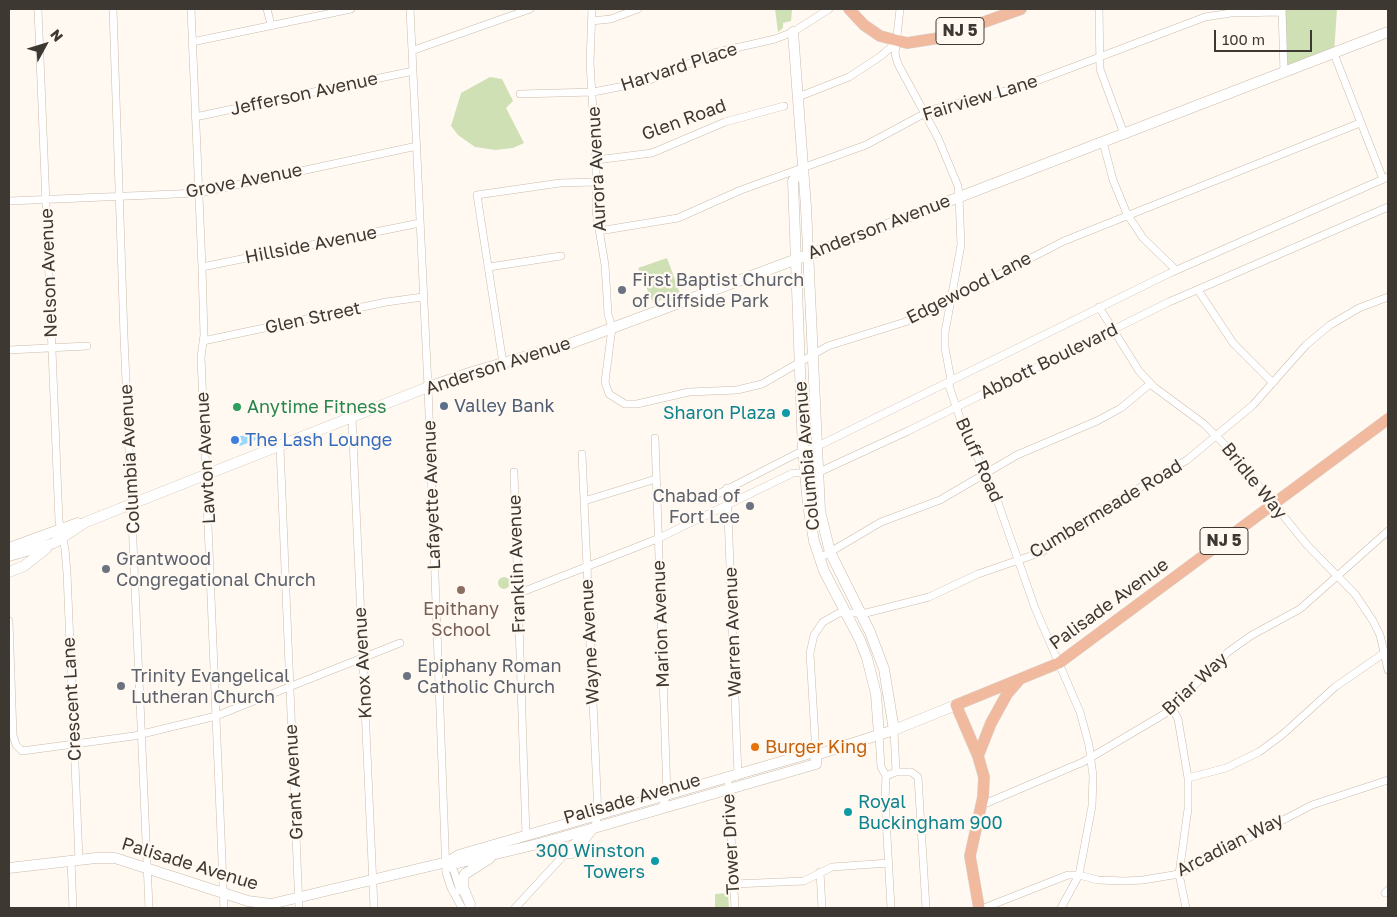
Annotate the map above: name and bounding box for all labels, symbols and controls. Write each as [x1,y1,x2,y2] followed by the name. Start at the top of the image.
[936,18,984,44] road number: NJ 5
[20,20,70,70] north arrow
[1217,20,1314,52] scale bar
[47,26,67,45] text: N
[1222,30,1265,48] text: 100 m
[618,38,740,96] street label: Harvard Place
[228,68,380,120] street label: Jefferson Avenue
[920,70,1040,126] street label: Fairview Lane
[639,95,729,145] street label: Glen Road
[583,106,611,232] street label: Aurora Avenue
[184,159,304,203] street label: Grove Avenue
[805,190,953,264] street label: Anderson Avenue
[36,208,62,338] street label: Nelson Avenue
[243,222,379,268] street label: Hillside Avenue
[903,247,1035,329] street label: Edgewood Lane
[632,269,804,312] place label: First Baptist Church of Cliffside Park
[616,284,628,296] marker: First Baptist Church of Cliffside Park
[263,297,363,339] street label: Glen Street
[977,318,1121,404] street label: Abbott Boulevard
[423,332,573,400] street label: Anderson Avenue
[790,380,824,532] street label: Columbia Avenue
[115,384,145,534] street label: Columbia Avenue
[192,391,220,525] street label: Lawton Avenue
[454,395,555,417] place label: Valley Bank
[247,396,387,418] place label: Anytime Fitness
[438,400,450,412] marker: Valley Bank
[231,401,243,413] marker: Anytime Fitness
[663,402,776,424] place label: Sharon Plaza
[780,407,792,419] marker: Sharon Plaza
[951,414,1007,506] street label: Bluff Road
[419,420,445,570] street label: Lafayette Avenue
[245,429,392,451] place label: The Lash Lounge
[229,434,241,446] marker: The Lash Lounge
[1217,438,1291,524] street label: Bridle Way
[1026,455,1186,563] street label: Cumbermeade Road
[653,485,740,528] place label: Chabad of Fort Lee
[504,494,530,634] street label: Franklin Avenue
[744,500,756,512] marker: Chabad of Fort Lee
[1200,528,1248,554] road number: NJ 5
[116,548,316,590] place label: Grantwood Congregational Church
[1045,554,1173,654] street label: Palisade Avenue
[648,560,674,688] street label: Marion Avenue
[100,563,112,575] marker: Grantwood Congregational Church
[720,567,746,697] street label: Warren Avenue
[576,579,604,705] street label: Wayne Avenue
[455,584,467,596] marker: Epithany School
[423,598,499,640] place label: Epithany School
[349,607,377,719] street label: Knox Avenue
[58,637,86,761] street label: Crescent Lane
[1158,648,1232,720] street label: Briar Way
[417,655,562,698] place label: Epiphany Roman Catholic Church
[131,665,290,708] place label: Trinity Evangelical Lutheran Church
[401,670,413,682] marker: Epiphany Roman Catholic Church
[115,680,127,692] marker: Trinity Evangelical Lutheran Church
[280,724,308,840] street label: Grant Avenue
[765,736,867,758] place label: Burger King
[749,741,761,753] marker: Burger King
[561,769,703,829] street label: Palisade Avenue
[858,791,1003,834] place label: Royal Buckingham 900
[718,793,744,895] street label: Tower Drive
[842,806,854,818] marker: Royal Buckingham 900
[1173,809,1287,881] street label: Arcadian Way
[119,833,261,895] street label: Palisade Avenue
[536,840,645,882] place label: 300 Winston Towers
[649,855,661,867] marker: 300 Winston Towers

